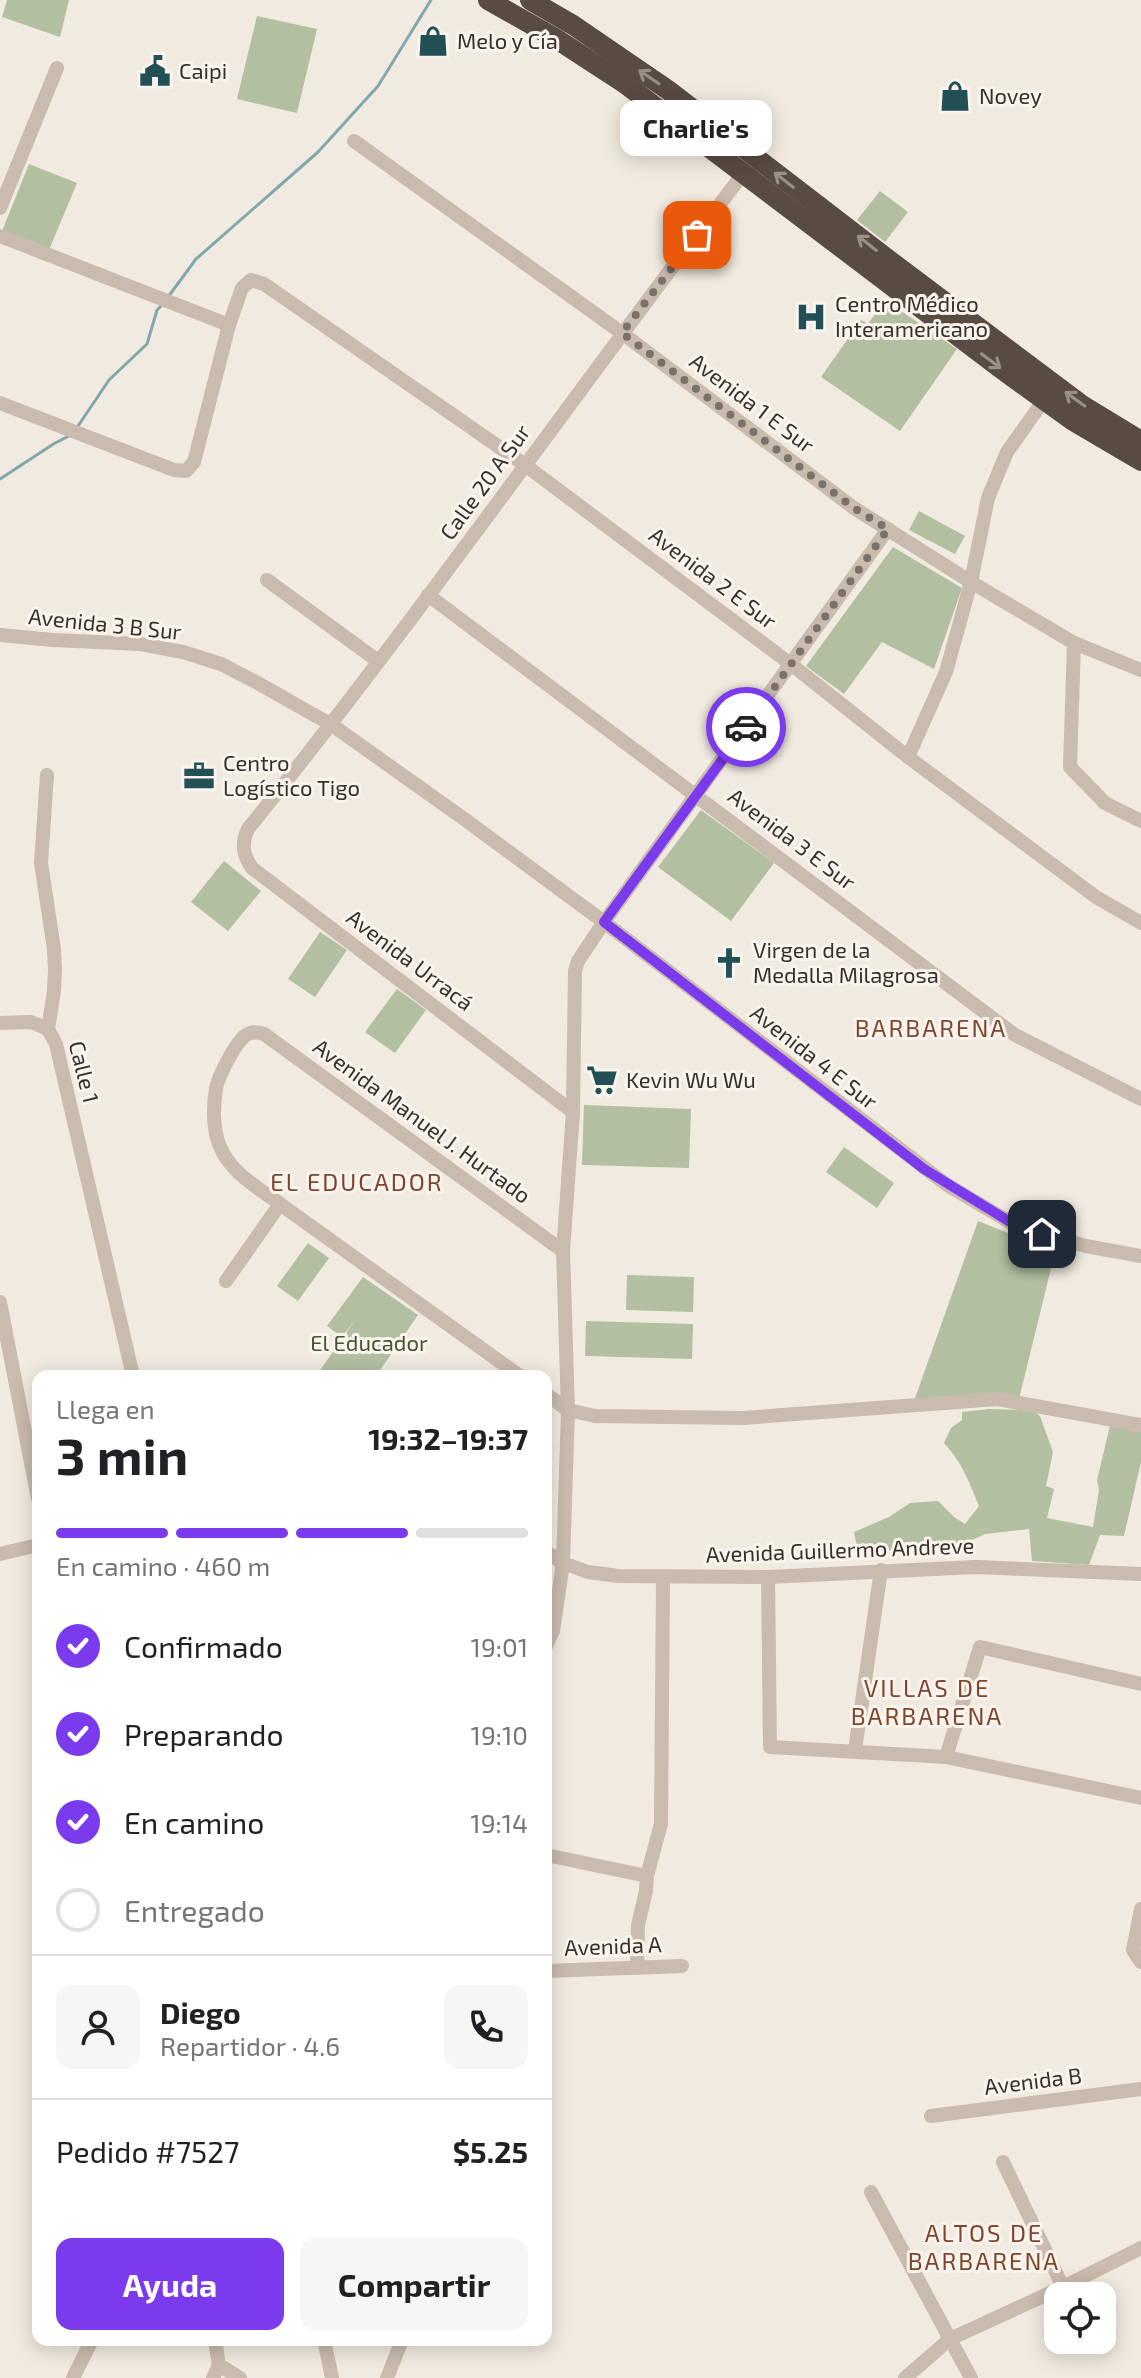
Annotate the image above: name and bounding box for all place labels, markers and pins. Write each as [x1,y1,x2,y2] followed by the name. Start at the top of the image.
[416,24,450,58] shop icon: Melo y Cía
[457,27,558,53] place label: Melo y Cía
[138,54,172,88] public building icon: Caipi
[179,57,227,83] place label: Caipi
[938,79,972,113] shop icon: Novey
[979,82,1042,108] place label: Novey
[621,99,773,155] callout: Charlie's
[663,201,731,269] pin
[835,290,988,341] place label: Centro Médico Interamericano
[794,300,828,334] hospital icon: Centro Médico Interamericano
[223,749,360,800] place label: Centro Logístico Tigo
[182,759,216,793] office icon: Centro Logístico Tigo
[753,936,939,987] place label: Virgen de la Medalla Milagrosa
[712,946,746,980] church icon: Virgen de la Medalla Milagrosa
[585,1063,619,1097] supermarket icon: Kevin Wu Wu
[626,1066,756,1092] place label: Kevin Wu Wu
[1008,1200,1076,1268] pin

